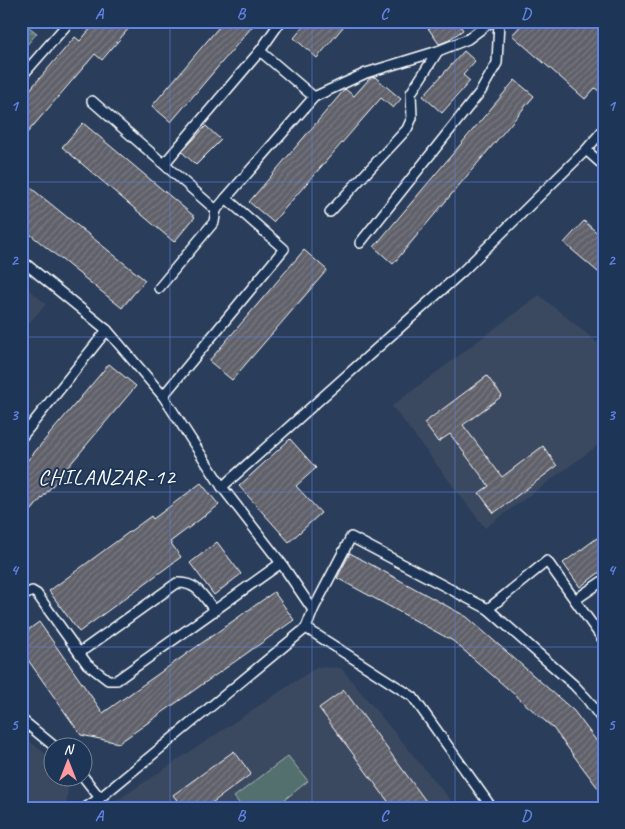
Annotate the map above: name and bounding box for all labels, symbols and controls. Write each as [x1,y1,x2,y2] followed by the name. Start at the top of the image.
[95,4,105,24] text: A
[237,4,247,24] text: B
[380,4,390,24] text: C
[521,4,532,24] text: D
[10,96,19,116] text: 1
[607,96,616,116] text: 1
[10,250,19,270] text: 2
[607,250,616,270] text: 2
[10,405,19,425] text: 3
[607,405,616,425] text: 3
[38,463,177,491] district label: CHILANZAR-12
[10,560,19,580] text: 4
[607,560,616,580] text: 4
[11,715,20,735] text: 5
[608,715,617,735] text: 5
[42,736,92,786] north arrow
[64,741,75,758] text: N
[95,806,105,826] text: A
[237,806,247,826] text: B
[380,806,390,826] text: C
[521,806,532,826] text: D

